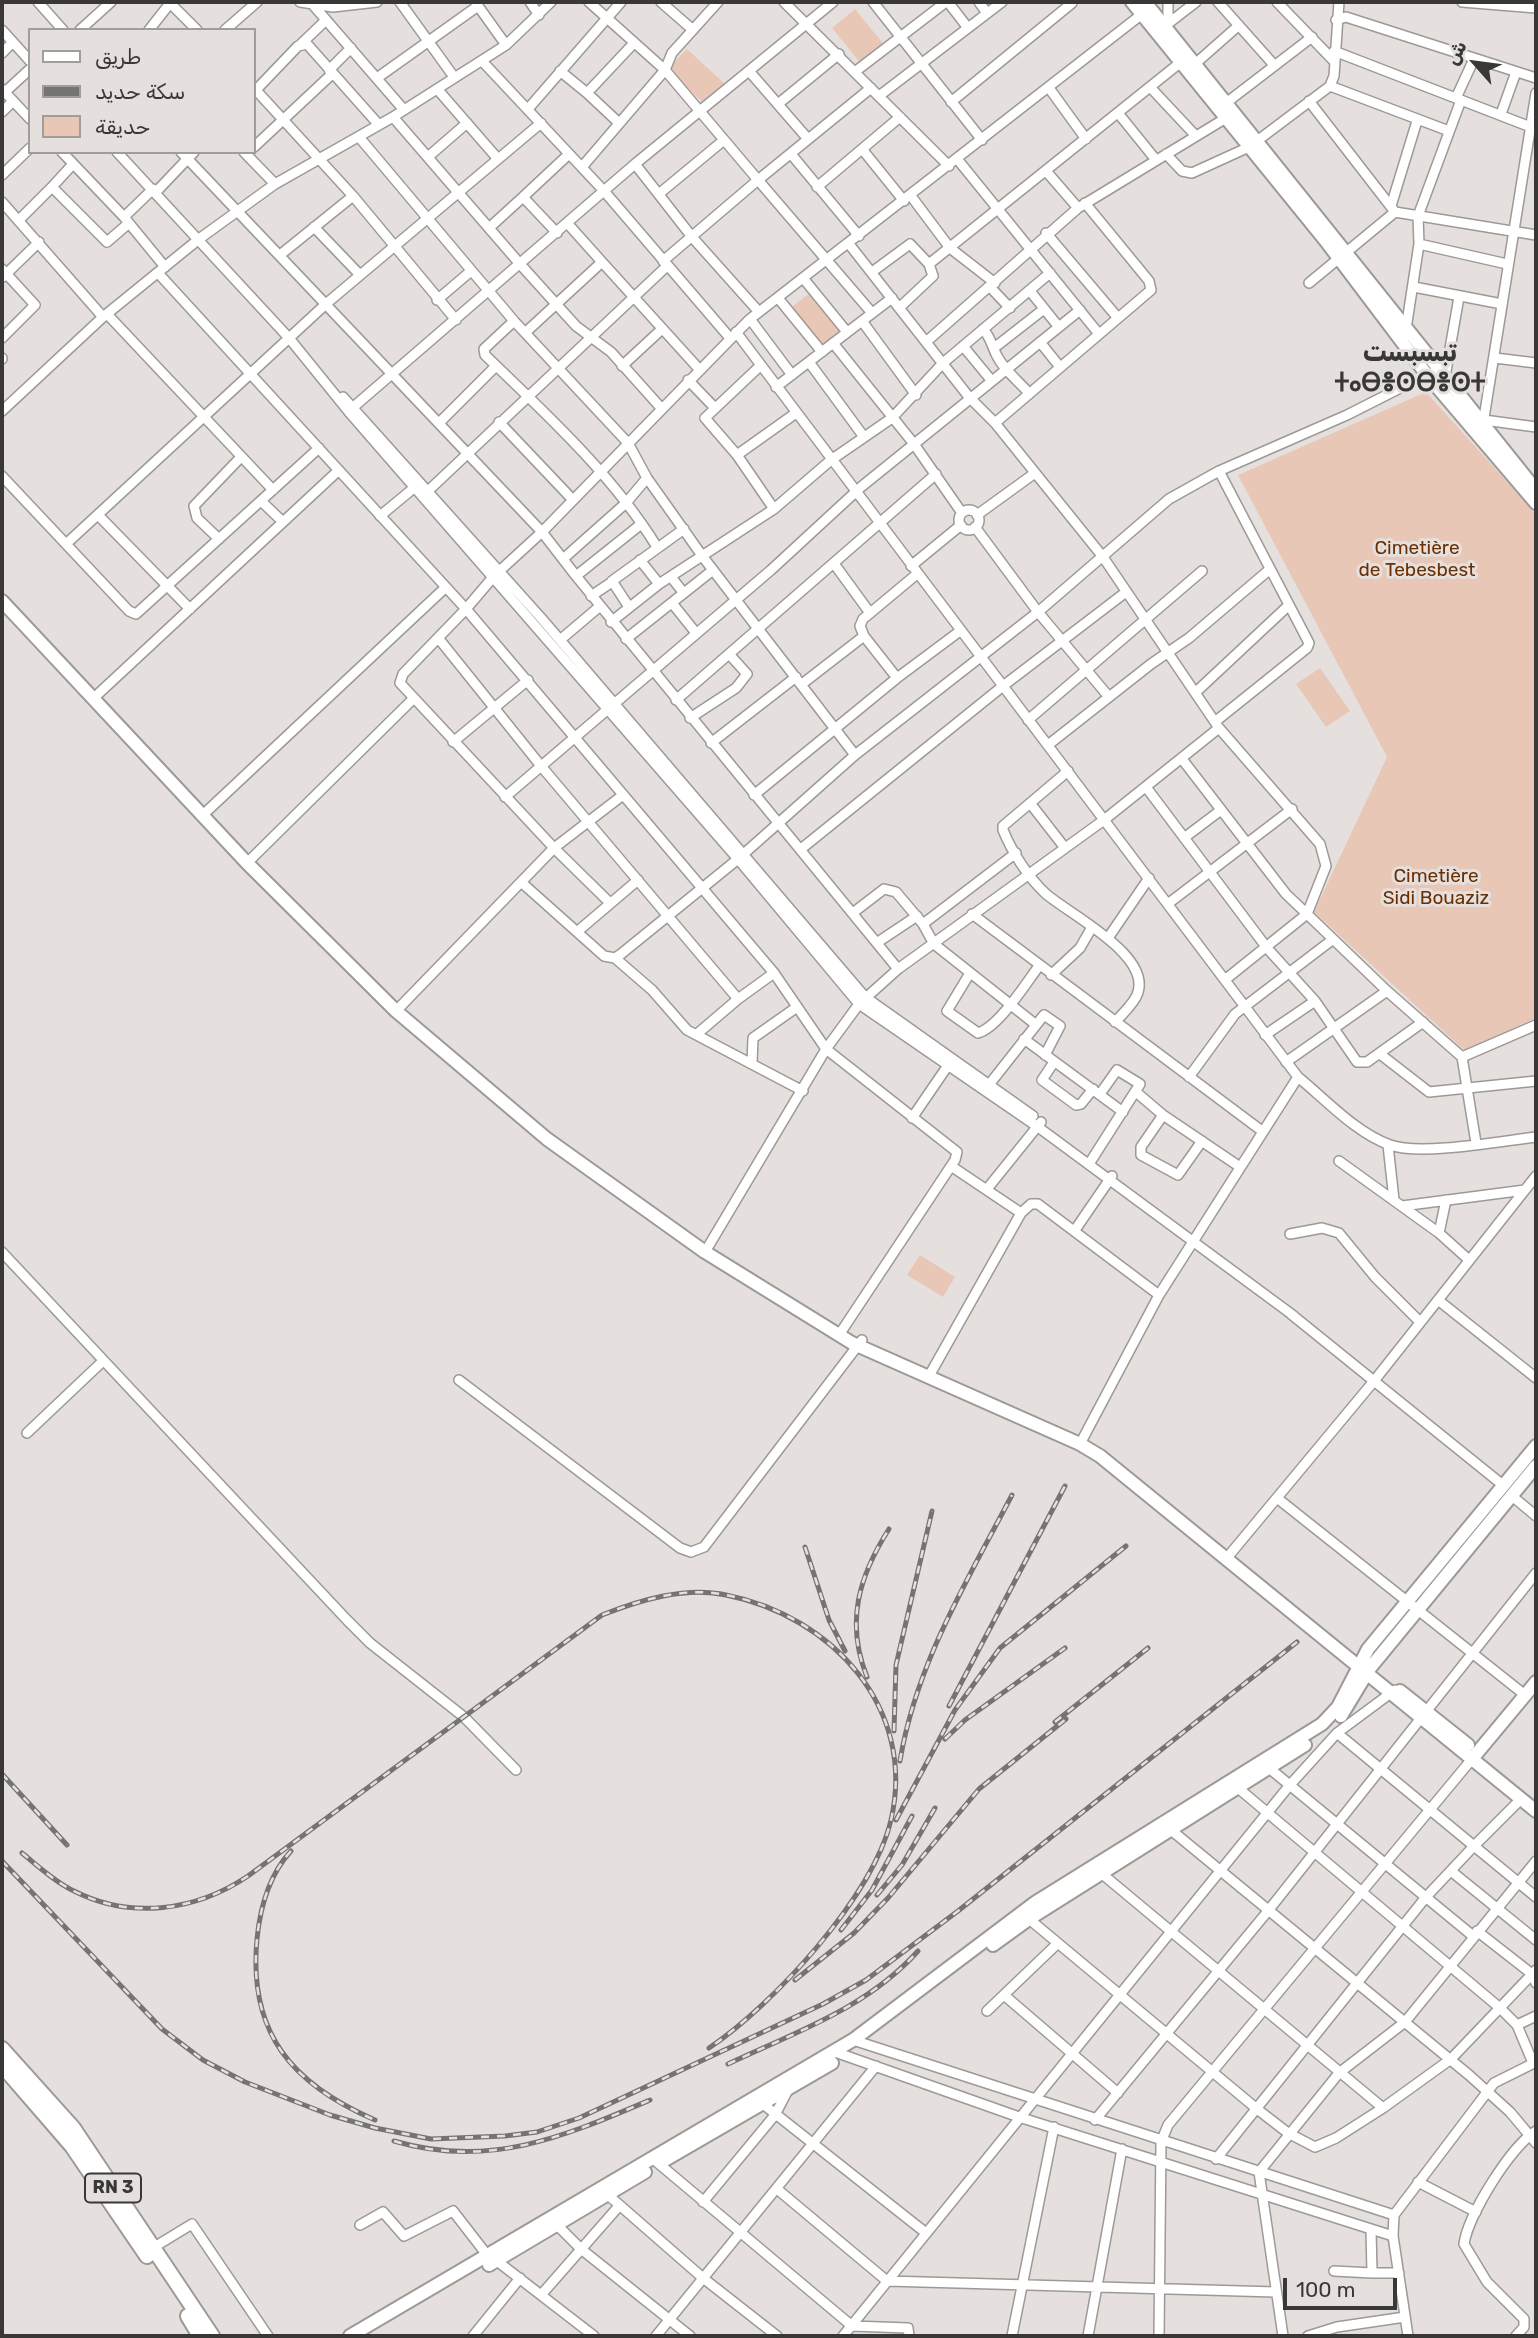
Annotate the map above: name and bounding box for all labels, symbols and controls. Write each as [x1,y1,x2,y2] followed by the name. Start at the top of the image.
[28,28,256,154] legend
[1440,28,1510,98] north arrow
[1440,37,1472,69] text: ش
[95,44,141,69] text: طريق
[95,79,185,104] text: سكة حديد
[95,114,150,139] text: حديقة
[1335,337,1485,398] district label: تبسبست ⵜⴰⴱⴻⵙⴱⴻⵙⵜ
[1358,538,1476,582] park label: Cimetière de Tebesbest
[1383,866,1489,910] park label: Cimetière Sidi Bouaziz
[85,2174,141,2202] road number: RN 3
[1286,2264,1400,2308] scale bar
[1296,2277,1355,2302] text: 100 m

